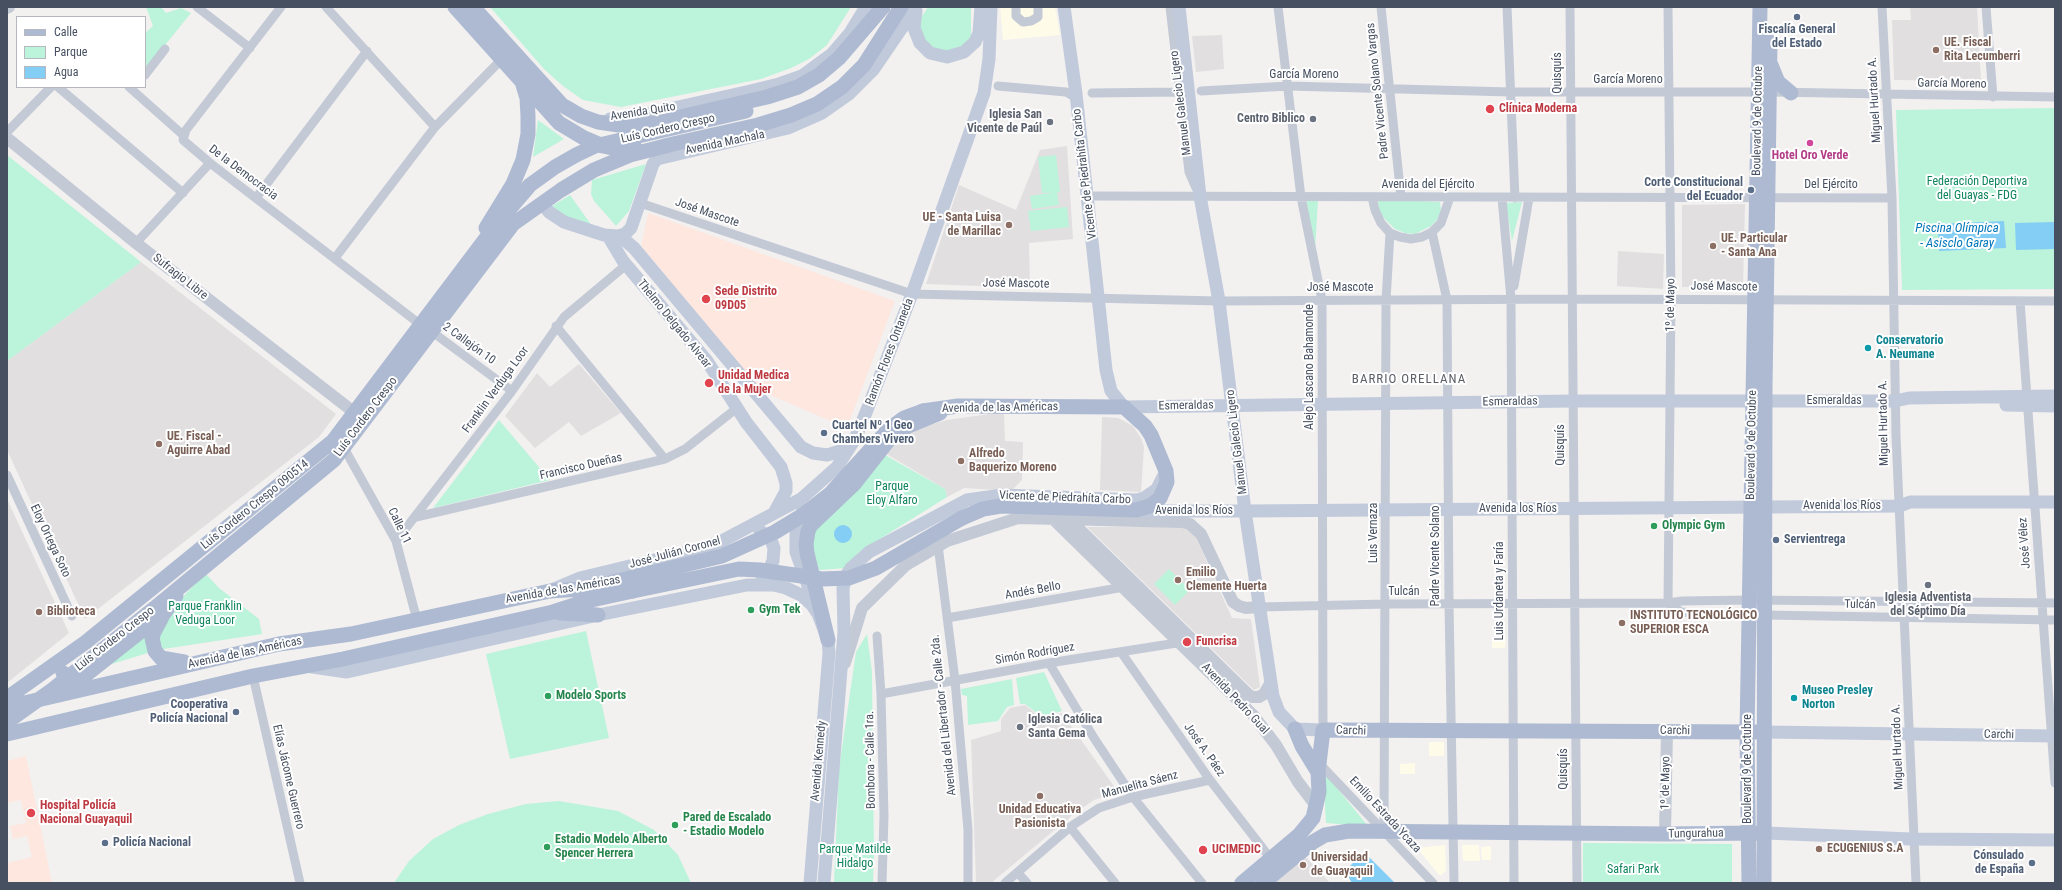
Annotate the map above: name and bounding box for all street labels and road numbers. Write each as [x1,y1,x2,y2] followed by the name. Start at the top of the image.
[1364,22,1392,160] street label: Padre Vicente Solano Vargas
[1167,50,1195,156] street label: Manuel Galecio Ligero
[1551,52,1565,94] street label: Quisquís
[1866,57,1884,143] street label: Miguel Hurtado A.
[1750,66,1766,176] street label: Boulevard 9 de Octubre
[1269,68,1339,82] street label: García Moreno
[1593,73,1663,87] street label: García Moreno
[1917,76,1987,92] street label: García Moreno
[609,100,677,124] street label: Avenida Quito
[1070,108,1100,240] street label: Vicente de Piedrahíta Carbo
[620,111,716,147] street label: Luís Cordero Crespo
[684,128,766,158] street label: Avenida Machala
[206,142,280,204] street label: De la Democracia
[1382,178,1474,192] street label: Avenida del Ejército
[1804,178,1858,192] street label: Del Ejército
[673,195,741,231] street label: José Mascote
[150,251,210,303] street label: Sufragio Libre
[983,276,1049,292] street label: José Mascote
[634,277,714,371] street label: Thelmo Delgado Alvear
[1663,278,1679,332] street label: 1º de Mayo
[1691,279,1757,295] street label: José Mascote
[1307,281,1373,295] street label: José Mascote
[863,297,917,407] street label: Ramón Flores Ontaneda
[1303,304,1317,430] street label: Alejo Lascano Bahamonde
[440,320,498,368] street label: 2 Callejón 10
[460,344,532,436] street label: Franklin Verduga Loor
[331,374,401,460] street label: Luís Cordero Crespo
[1876,380,1892,466] street label: Miguel Hurtado A.
[1223,389,1251,495] street label: Manuel Galecio Ligero
[1744,390,1760,500] street label: Boulevard 9 de Octubre
[1482,394,1538,410] street label: Esmeraldas
[1806,394,1862,408] street label: Esmeraldas
[1158,398,1214,414] street label: Esmeraldas
[942,400,1058,416] street label: Avenida de las Américas
[1554,424,1568,466] street label: Quisquís
[538,451,624,483] street label: Francisco Dueñas
[198,457,312,553] street label: Luís Cordero Crespo 090514
[999,489,1131,507] street label: Vicente de Piedrahíta Carbo
[1803,499,1881,513] street label: Avenida los Ríos
[27,502,73,580] street label: Eloy Ortega Soto
[1479,502,1557,516] street label: Avenida los Ríos
[1367,503,1381,563] street label: Luis Vernaza
[1155,504,1233,518] street label: Avenida los Ríos
[1429,505,1443,607] street label: Padre Vicente Solano
[384,506,414,546] street label: Calle 11
[2016,517,2034,569] street label: José Vélez
[628,534,722,572] street label: José Julián Coronel
[1493,541,1507,641] street label: Luis Urdaneta y Faría
[505,573,621,607] street label: Avenida de las Américas
[1004,579,1062,603] street label: Andés Bello
[1388,585,1420,599] street label: Tulcán
[1844,598,1876,612] street label: Tulcán
[73,604,157,674] street label: Luís Cordero Crespo
[187,634,303,672] street label: Avenida de las Américas
[928,634,960,796] street label: Avenida del Libertador - Calle 2da.
[994,640,1076,668] street label: Simón Rodríguez
[1198,660,1272,738] street label: Avenida Pedro Gual
[1889,704,1907,790] street label: Miguel Hurtado A.
[863,711,879,809] street label: Bombona - Calle 1ra.
[1741,714,1755,824] street label: Boulevard 9 de Octubre
[808,720,830,802] street label: Avenida Kennedy
[1180,721,1228,779] street label: José A. Páez
[269,723,307,831] street label: Elías Jácome Guerrero
[1336,723,1366,739] street label: Carchi
[1660,724,1690,738] street label: Carchi
[1984,728,2014,742] street label: Carchi
[1557,748,1571,790] street label: Quisquís
[1658,756,1674,810] street label: 1º de Mayo
[1100,768,1180,802] street label: Manuelita Sáenz
[1346,774,1424,856] street label: Emilio Estrada Ycaza
[1668,826,1724,842] street label: Tungurahua

